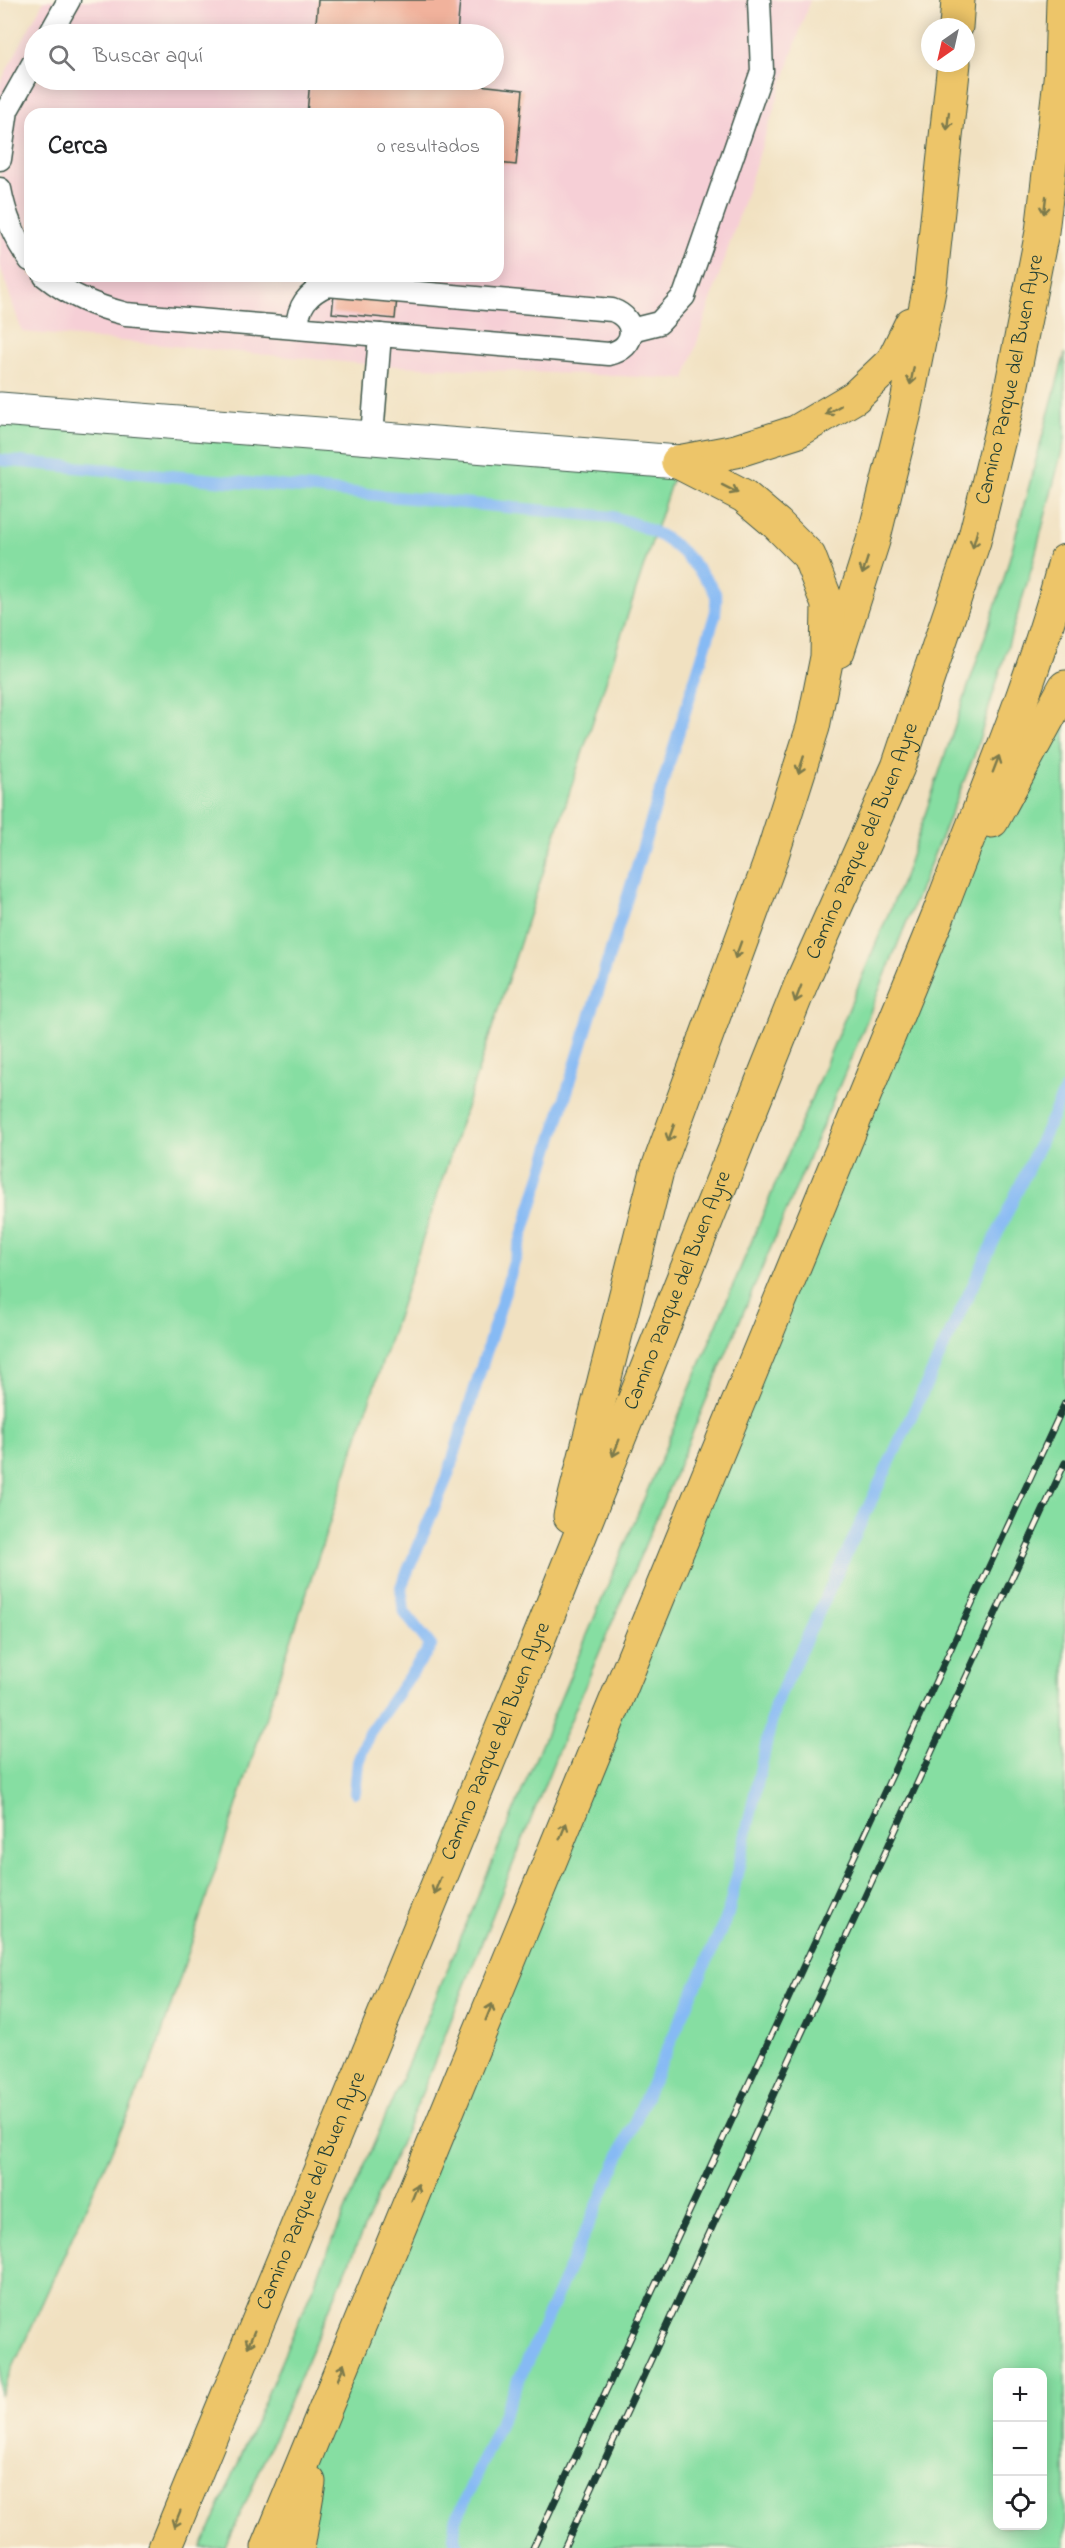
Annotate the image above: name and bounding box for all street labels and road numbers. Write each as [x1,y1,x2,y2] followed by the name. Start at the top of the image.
[968,251,1052,508] street label: Camino Parque del Buen Ayre
[799,718,927,965] street label: Camino Parque del Buen Ayre
[617,1166,740,1415] street label: Camino Parque del Buen Ayre
[434,1617,559,1865] street label: Camino Parque del Buen Ayre
[249,2067,374,2315] street label: Camino Parque del Buen Ayre

